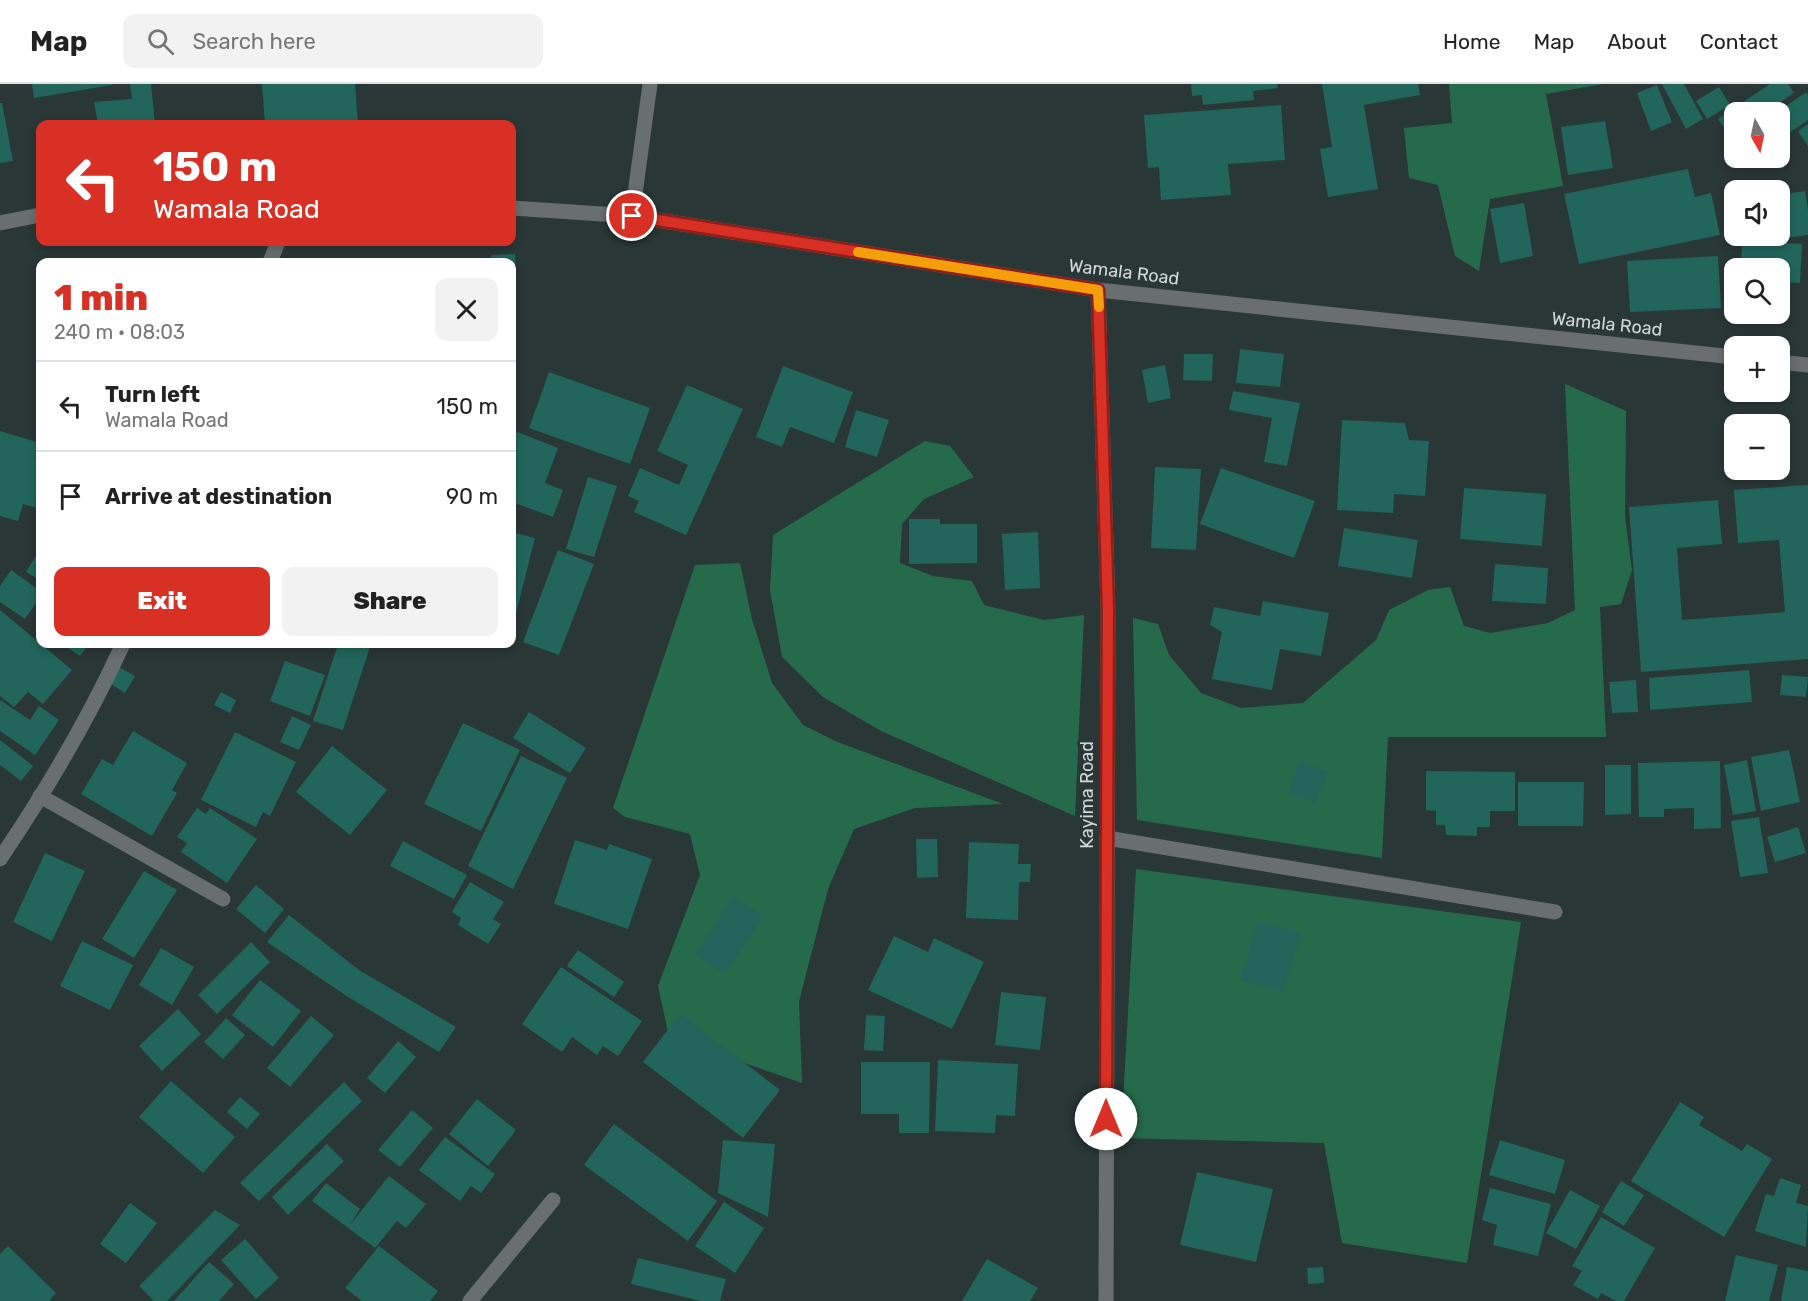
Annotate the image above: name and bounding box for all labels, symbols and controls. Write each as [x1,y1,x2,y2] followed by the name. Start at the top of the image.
[123,14,543,68] search box
[30,25,87,58] text: Map
[144,25,177,58] icon: search
[192,28,316,55] text: Search here
[1443,29,1500,54] text: Home
[1533,29,1574,54] text: Map
[1607,29,1667,54] text: About
[1700,29,1778,54] text: Contact
[1724,102,1790,168] north arrow
[1724,102,1790,480] map controls
[153,142,277,192] text: 150 m
[54,144,132,222] icon: left
[1724,180,1790,246] button: sound
[606,190,657,241] pin
[153,193,320,225] text: Wamala Road
[615,199,648,232] icon: arrive
[1067,254,1181,290] street label: Wamala Road
[1724,258,1790,324] button: search
[54,276,148,319] text: 1 min
[435,278,498,341] button: close
[1551,307,1663,341] street label: Wamala Road
[54,320,185,344] text: 240 m · 08:03
[1724,336,1790,402] button: +
[105,381,200,408] text: Turn left
[54,390,87,423] icon: left
[437,393,498,420] text: 150 m
[105,408,229,432] text: Wamala Road
[1724,414,1790,480] button: −
[54,480,87,513] icon: arrive
[105,483,332,510] text: Arrive at destination
[446,483,498,510] text: 90 m
[54,567,270,636] button: Exit
[282,567,498,636] button: Share
[1076,741,1098,849] street label: Kayima Road
[1074,1087,1138,1151] position arrow

